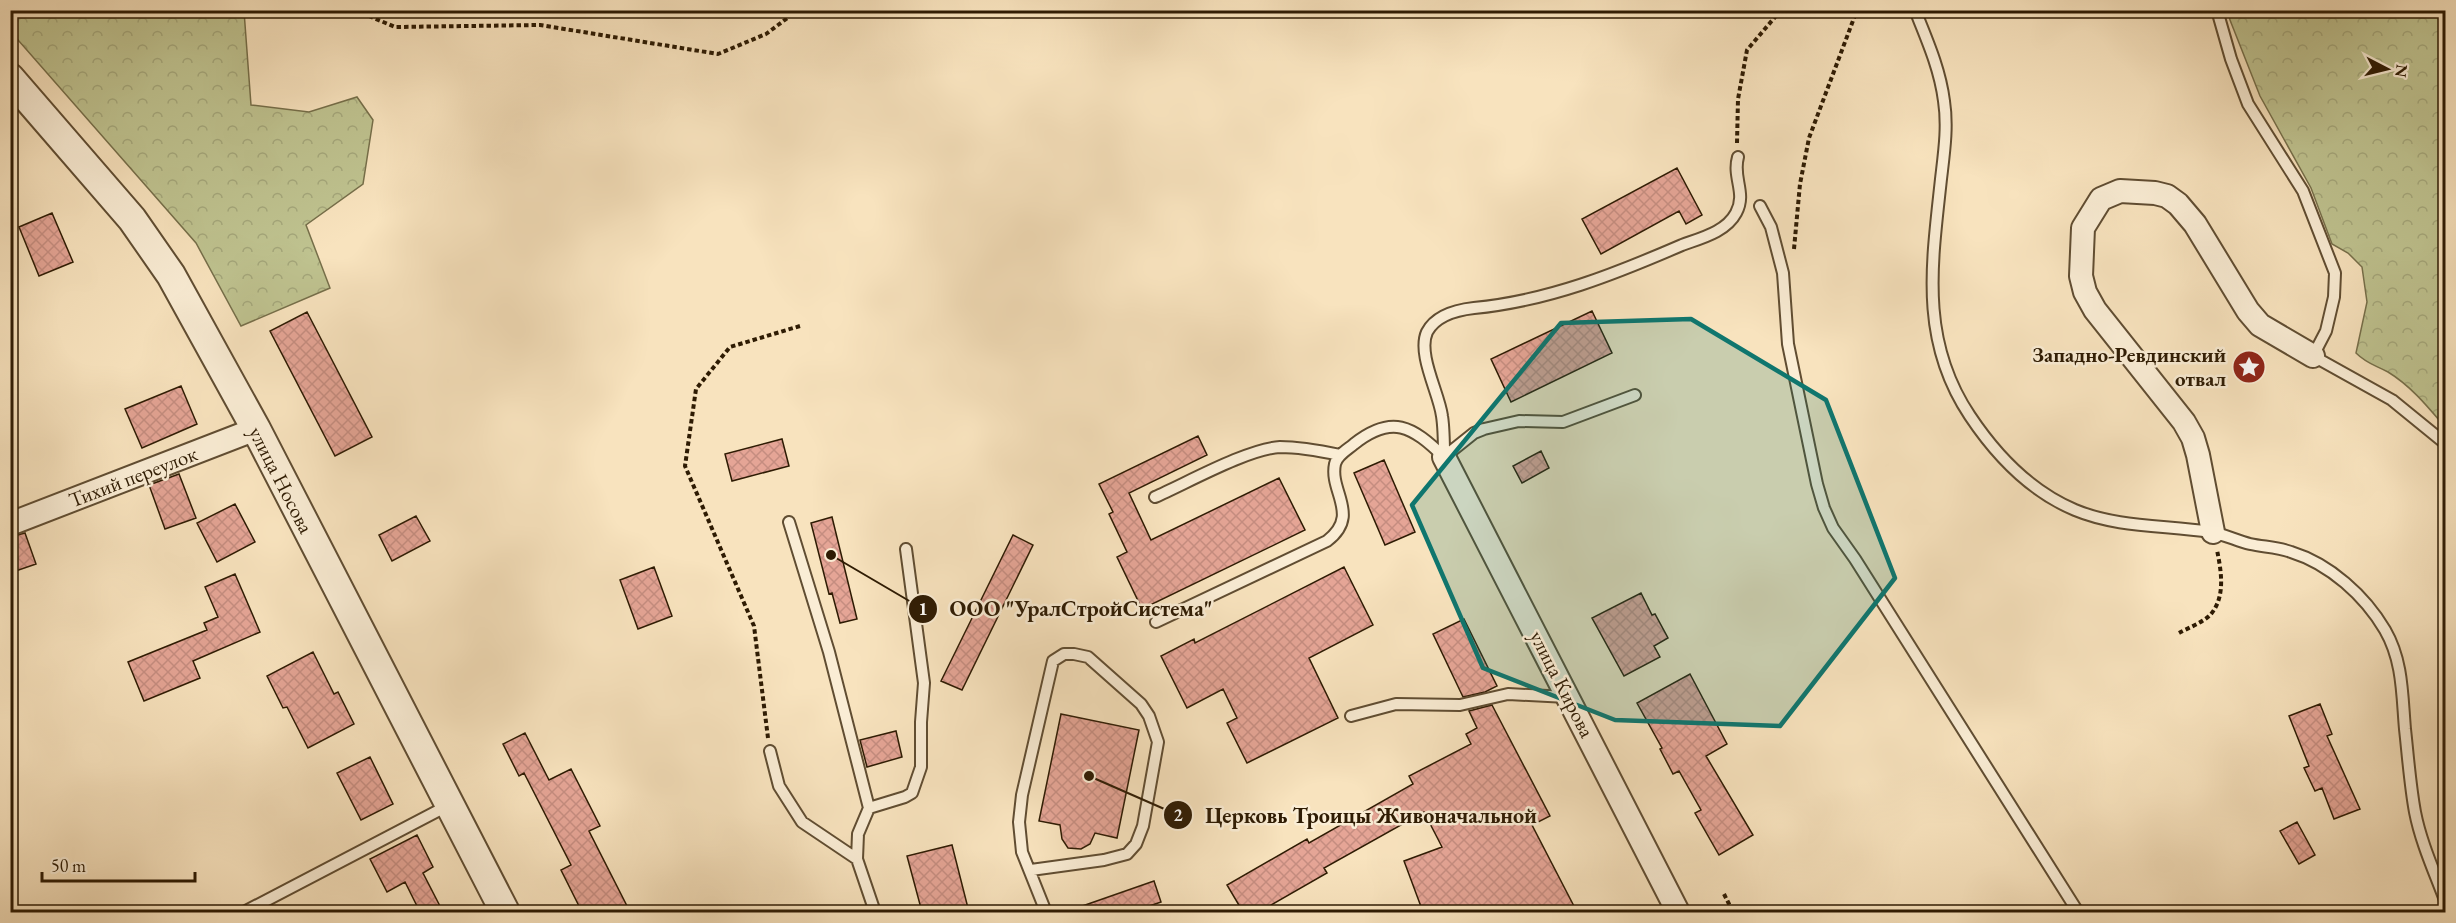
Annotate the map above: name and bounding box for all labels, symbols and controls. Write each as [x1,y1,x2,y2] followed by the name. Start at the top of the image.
[2357,39,2417,99] north arrow
[2390,63,2413,79] text: N
[2032,341,2226,392] place label: Западно-Ревдинский отвал
[2231,349,2267,385] place icon: Западно-Ревдинский отвал
[243,422,320,538] street label: улица Носова
[65,440,201,513] street label: Тихий переулок
[908,589,1225,629] callout: ООО "УралСтройСистема"
[949,594,1213,623] text: ООО "УралСтройСистема"
[918,597,928,620] text: 1
[1524,626,1601,742] street label: улица Кирова
[1163,795,1549,835] callout: Церковь Троицы Живоначальной
[1205,801,1537,830] text: Церковь Троицы Живоначальной
[1173,803,1183,826] text: 2
[42,845,195,883] scale bar
[51,854,86,877] text: 50 m

